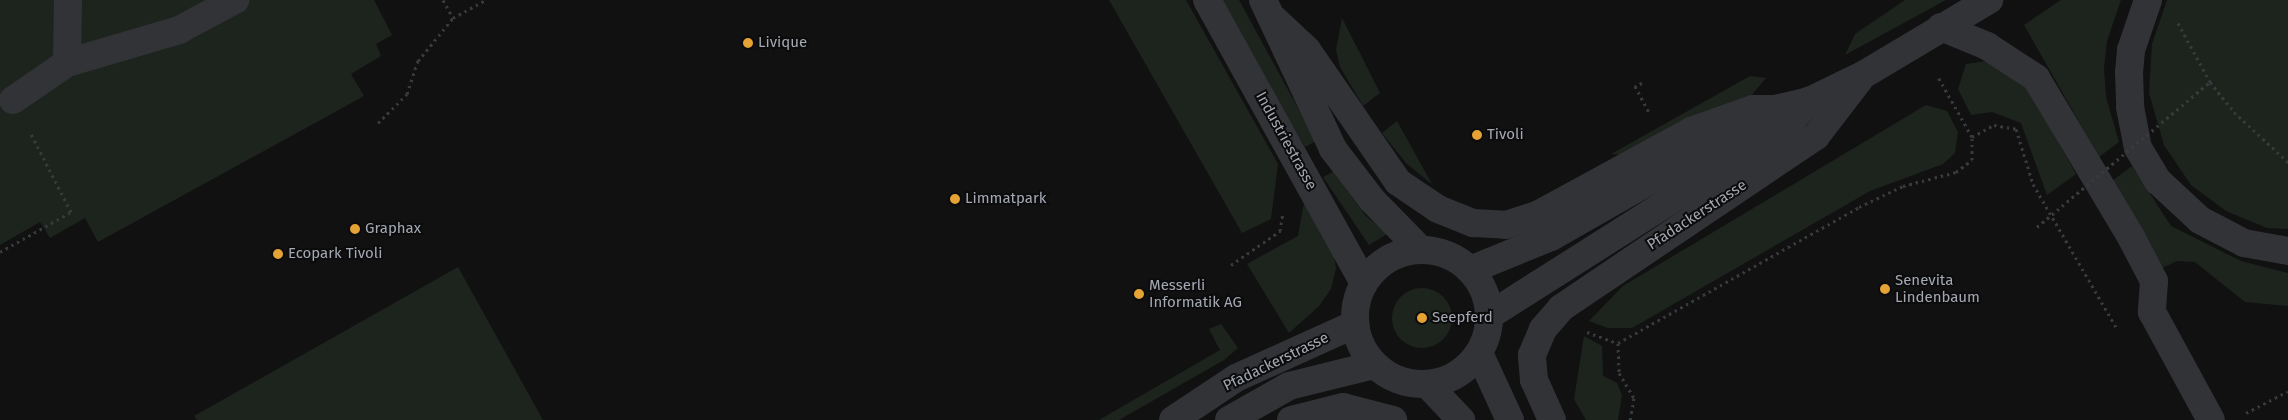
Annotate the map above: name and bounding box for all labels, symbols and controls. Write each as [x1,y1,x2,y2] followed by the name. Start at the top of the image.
[758,34,807,52] place label: Livique
[742,37,754,49] marker: Livique
[1252,89,1320,193] street label: Industriestrasse
[1487,126,1524,144] place label: Tivoli
[1471,129,1483,141] marker: Tivoli
[1644,176,1750,254] street label: Pfadackerstrasse
[965,190,1046,208] place label: Limmatpark
[949,193,961,205] marker: Limmatpark
[365,220,421,238] place label: Graphax
[349,223,361,235] marker: Graphax
[288,245,382,263] place label: Ecopark Tivoli
[272,248,284,260] marker: Ecopark Tivoli
[1895,271,1980,306] place label: Senevita Lindenbaum
[1149,276,1242,311] place label: Messerli Informatik AG
[1879,283,1891,295] marker: Senevita Lindenbaum
[1133,288,1145,300] marker: Messerli Informatik AG
[1432,309,1493,327] place label: Seepferd
[1416,312,1428,324] marker: Seepferd
[1220,329,1332,395] street label: Pfadackerstrasse

